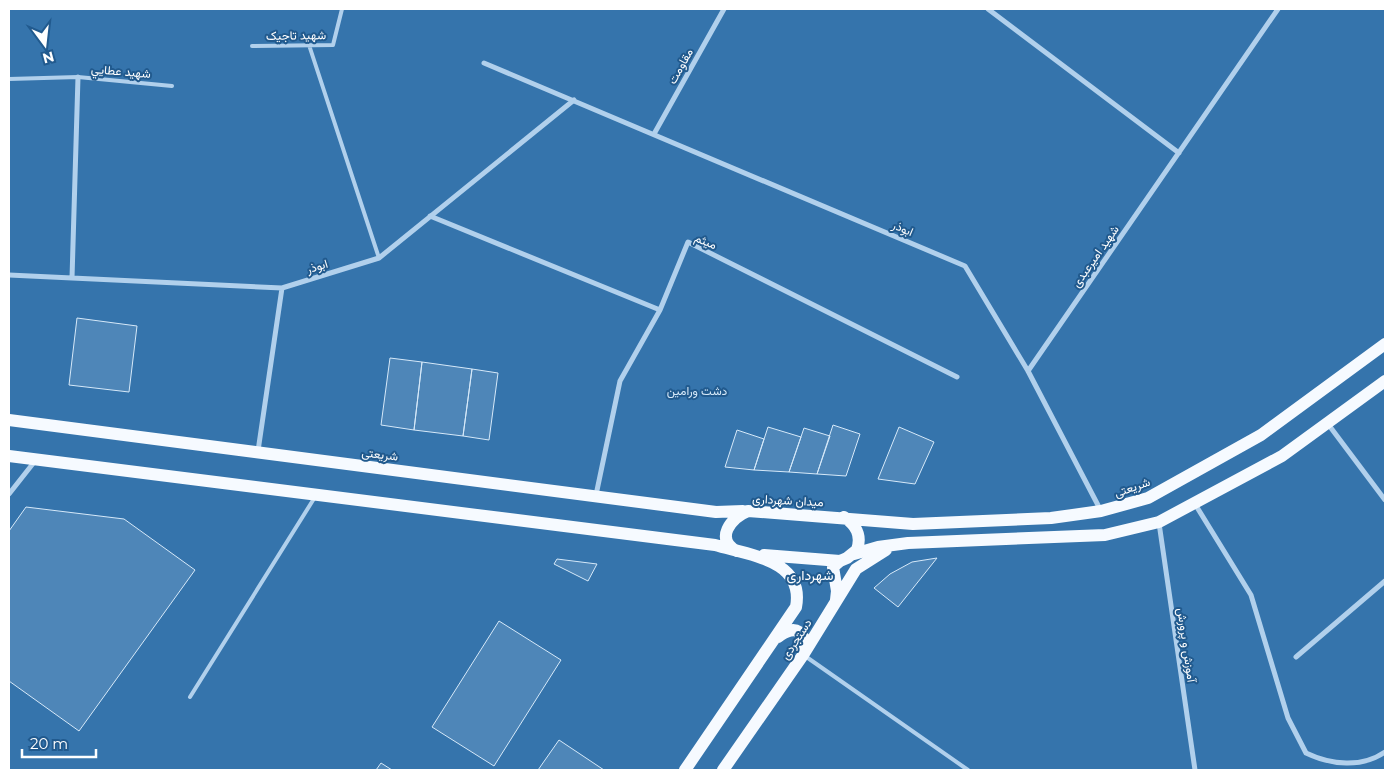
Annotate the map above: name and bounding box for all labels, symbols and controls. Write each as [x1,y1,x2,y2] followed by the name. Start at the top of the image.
[20,20,70,70] north arrow
[266,27,326,44] street label: شهید تاجیک
[664,46,697,87] street label: مقاومت
[41,47,56,68] text: N
[90,61,152,84] street label: شهيد عطايي
[889,217,916,240] street label: ابوذر
[1068,222,1123,290] street label: شهید امیرعبدی
[692,230,719,253] street label: میثم
[304,256,330,278] street label: ابوذر
[667,383,728,399] park label: دشت ورامین
[361,444,399,465] street label: شریعتی
[1112,474,1152,501] street label: شریعتی
[752,491,824,510] street label: میدان شهرداری
[787,566,833,584] district label: شهرداری
[1173,607,1200,684] street label: آموزش و پرورش
[777,616,816,663] street label: دستجردی
[22,726,96,758] scale bar
[30,734,68,753] text: 20 m

